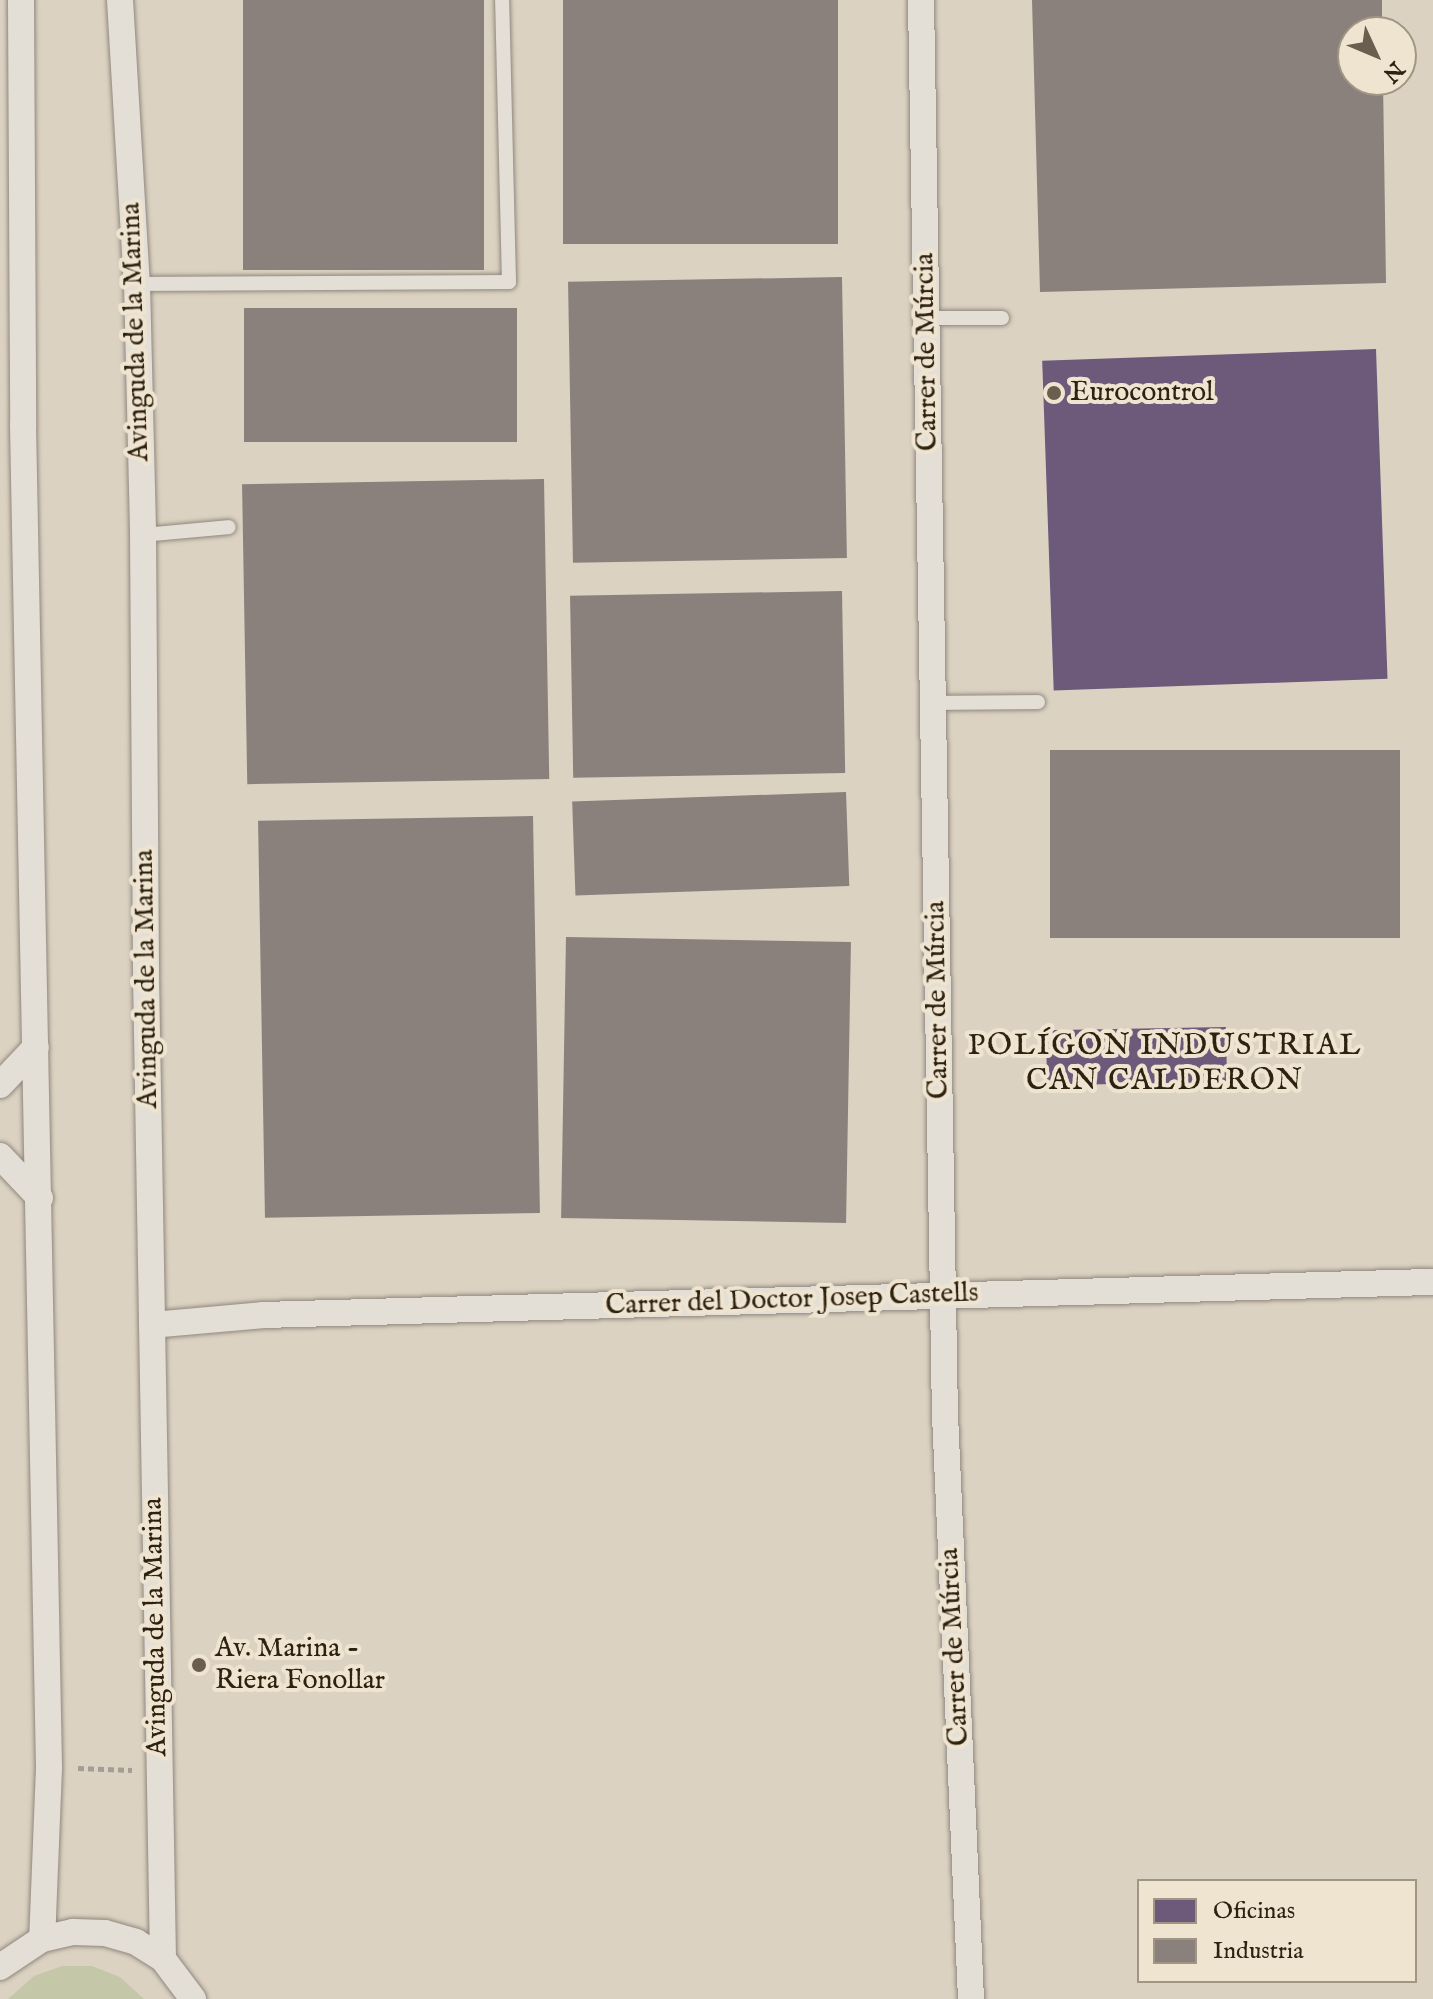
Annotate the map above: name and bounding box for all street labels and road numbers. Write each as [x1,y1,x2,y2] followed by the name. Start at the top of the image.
[115,202,157,462] street label: Avinguda de la Marina
[908,253,946,451] street label: Carrer de Múrcia
[128,849,166,1109] street label: Avinguda de la Marina
[919,901,957,1099] street label: Carrer de Múrcia
[605,1277,979,1323] street label: Carrer del Doctor Josep Castells
[137,1497,175,1757] street label: Avinguda de la Marina
[933,1547,977,1747] street label: Carrer de Múrcia

